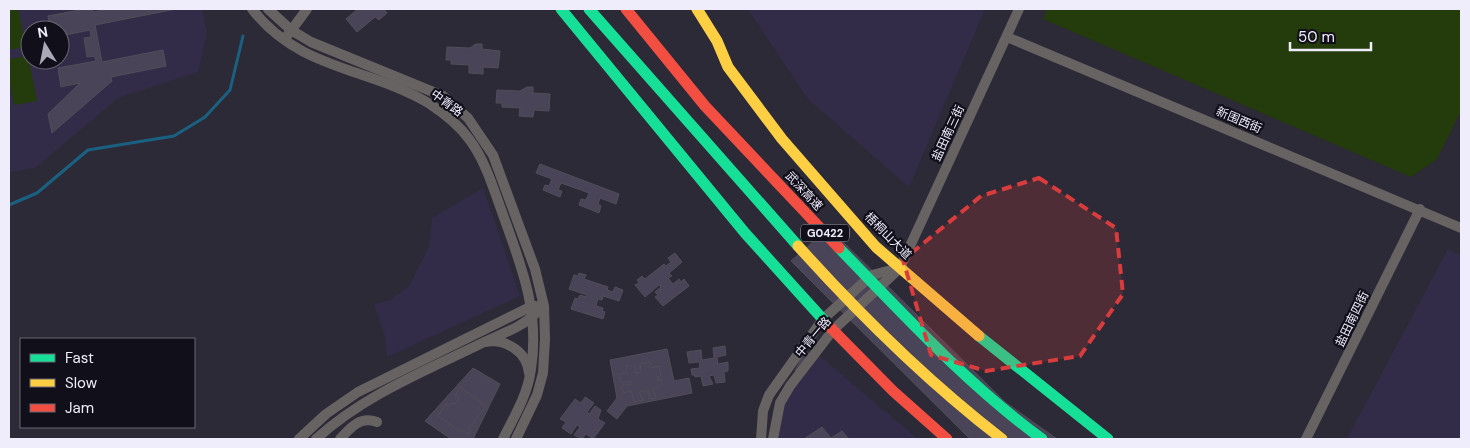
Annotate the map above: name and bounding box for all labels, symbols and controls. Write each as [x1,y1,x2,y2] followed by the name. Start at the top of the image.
[20,20,70,70] north arrow
[1290,20,1371,52] scale bar
[36,22,49,42] text: N
[1298,27,1335,47] text: 50 m
[428,86,466,120] street label: 中青路
[928,102,968,164] street label: 盐田南三街
[1214,103,1264,137] street label: 新围西街
[782,168,826,214] street label: 武深高速
[861,209,915,263] street label: 梧桐山大道
[801,224,849,242] road number: G0422
[1332,289,1372,349] street label: 盐田南四街
[791,313,835,361] street label: 中青一路
[20,338,195,428] legend
[65,348,94,368] text: Fast
[65,373,98,393] text: Slow
[65,398,94,418] text: Jam

